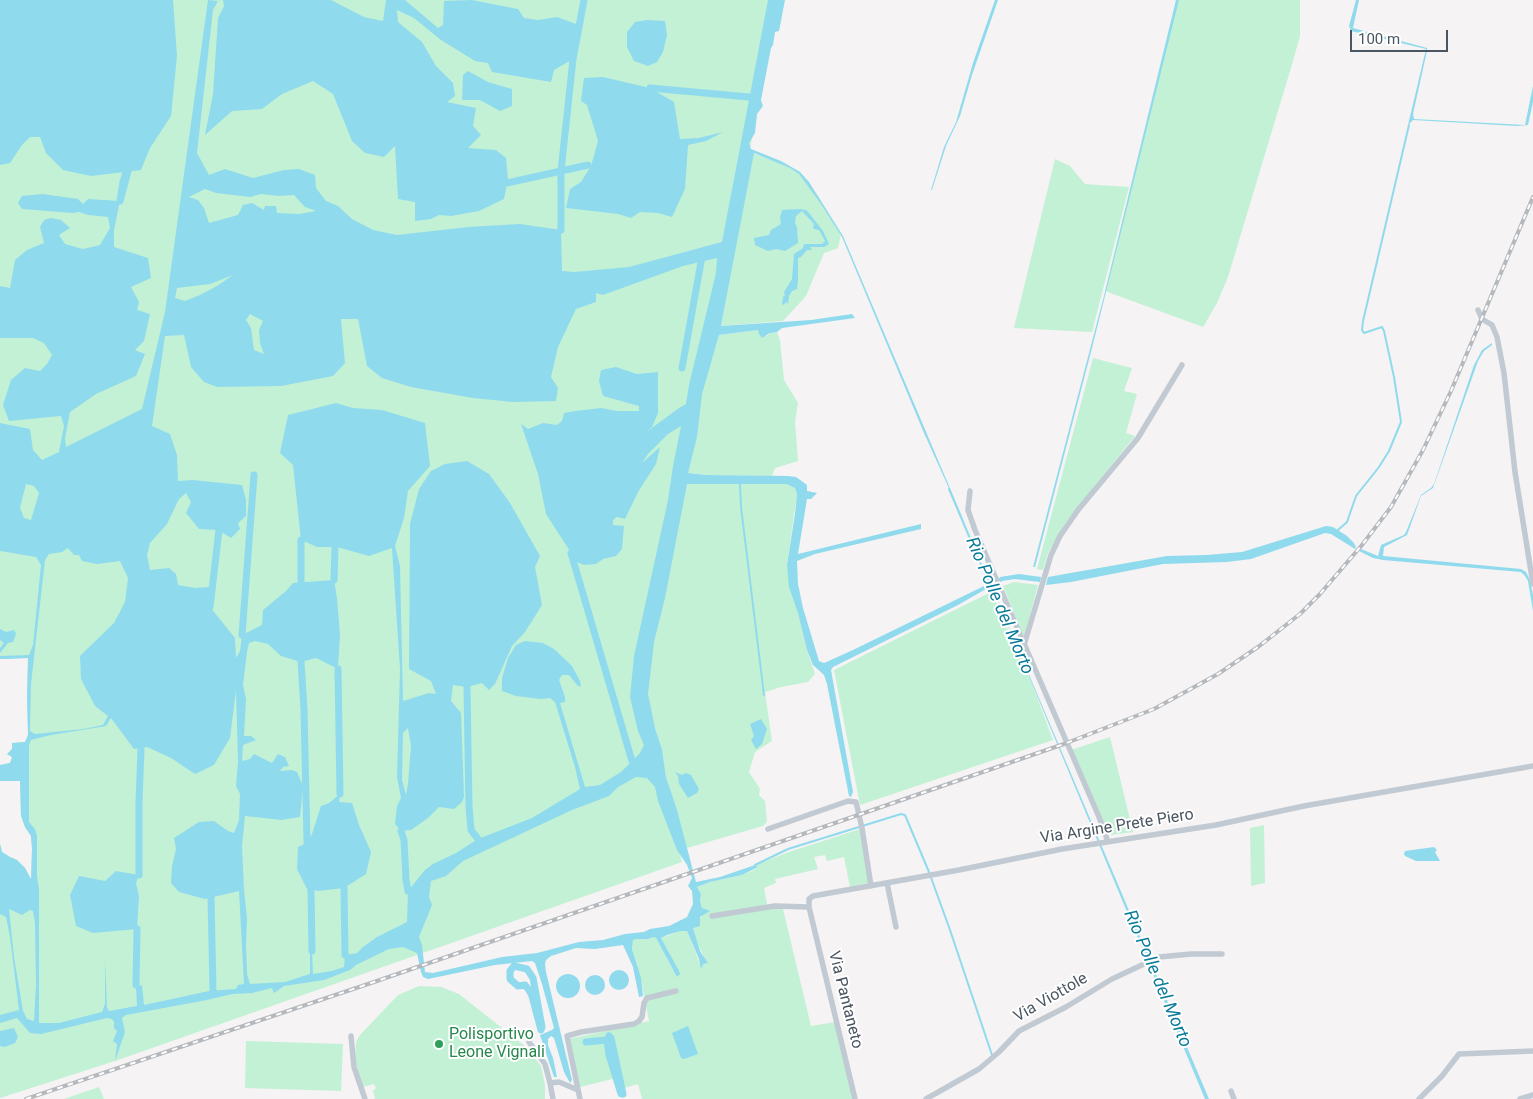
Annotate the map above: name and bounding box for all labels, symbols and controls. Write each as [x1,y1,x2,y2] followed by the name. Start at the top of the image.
[1353,20,1450,52] scale bar
[1358,30,1400,48] text: 100 m
[960,534,1038,678] water label: Rio Polle del Morto
[1039,805,1195,849] street label: Via Argine Prete Piero
[1118,907,1196,1051] water label: Rio Polle del Morto
[824,949,866,1051] street label: Via Pantaneto
[1011,969,1091,1027] street label: Via Viottole
[449,1025,545,1063] place label: Polisportivo Leone Vignali
[433,1038,445,1050] marker: Polisportivo Leone Vignali

